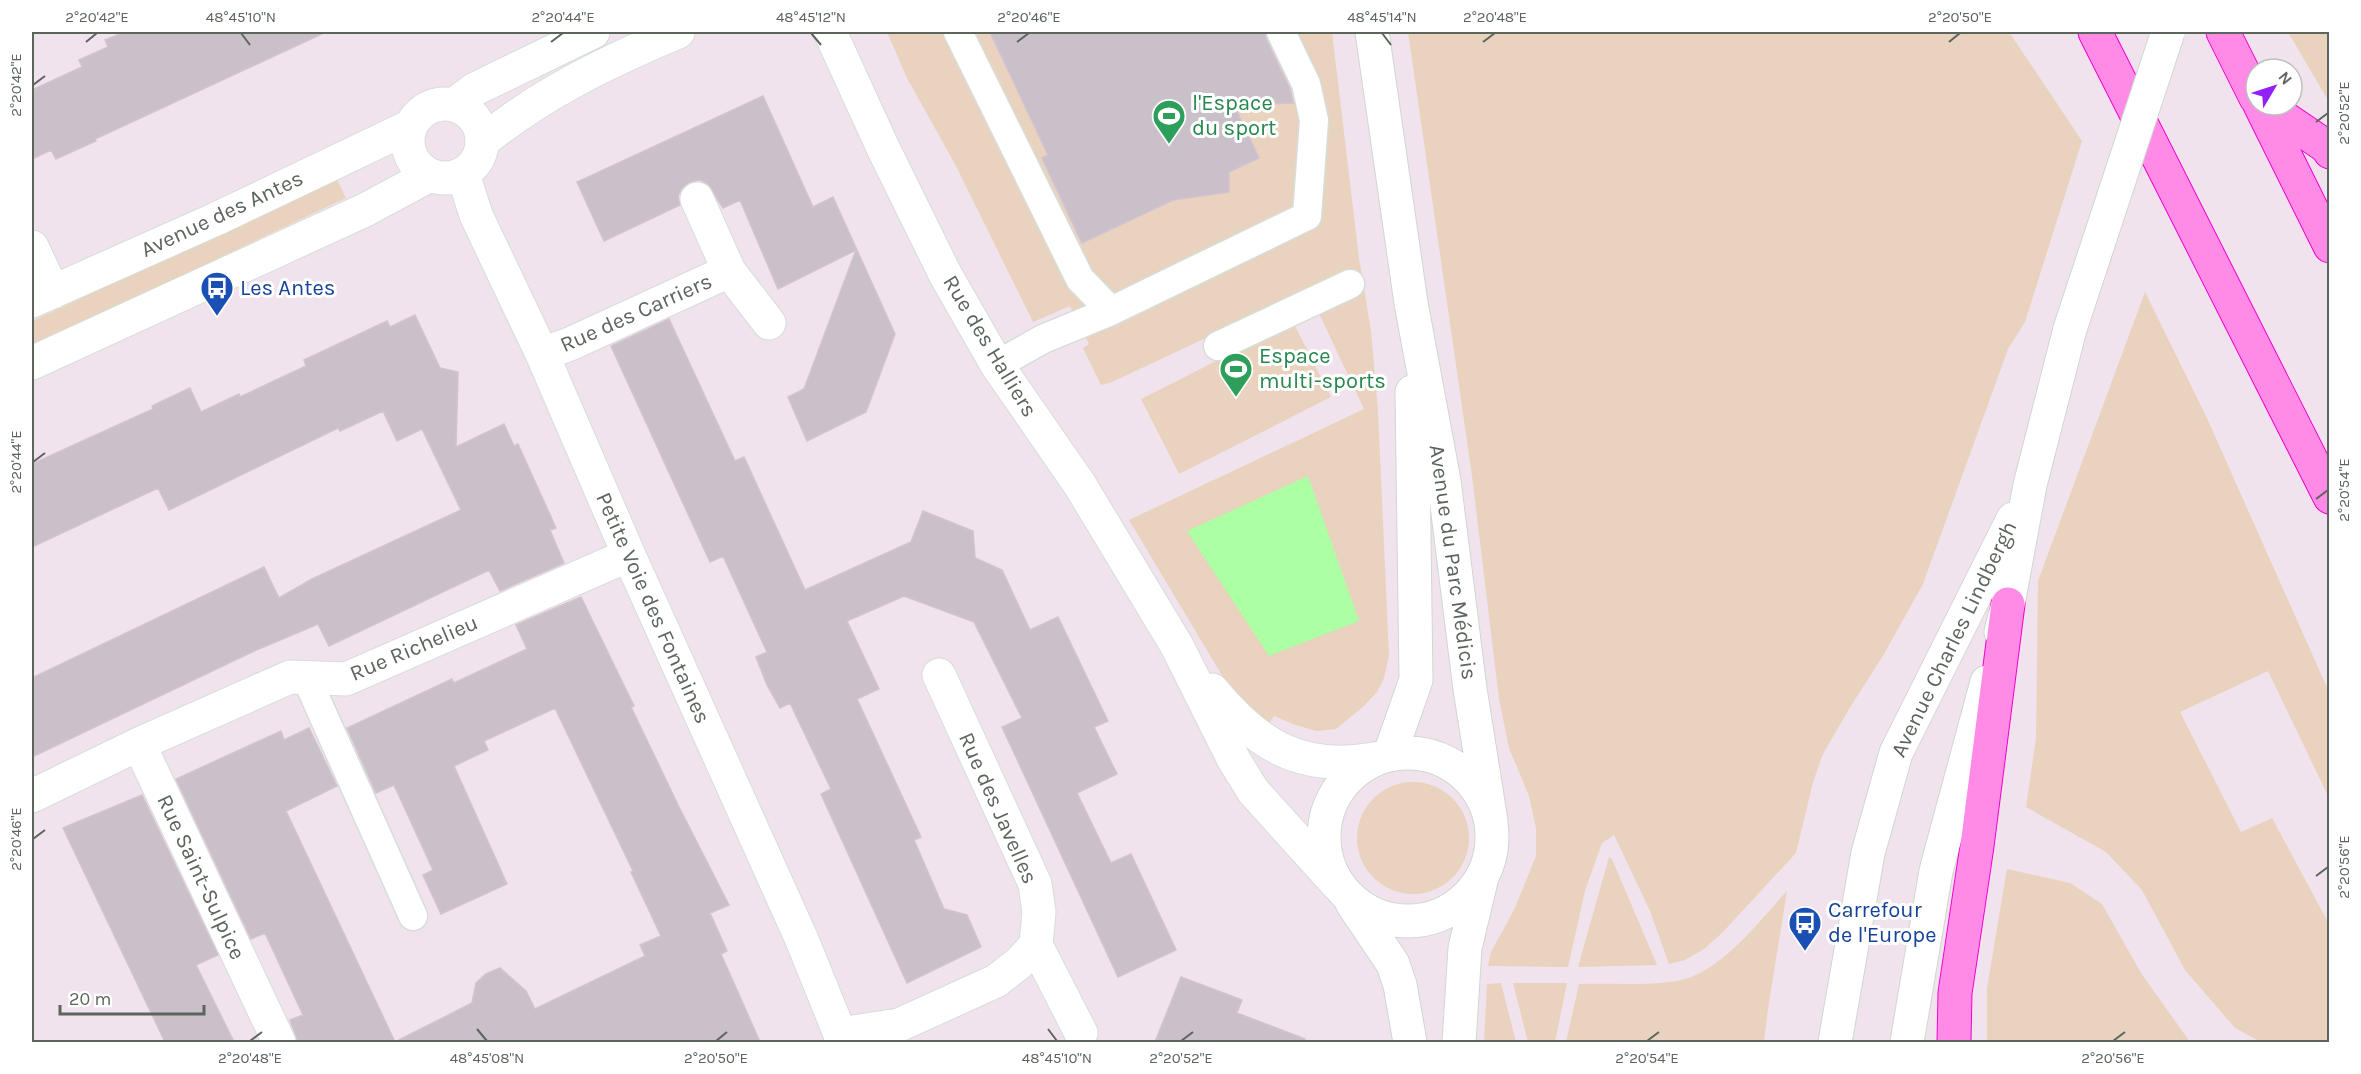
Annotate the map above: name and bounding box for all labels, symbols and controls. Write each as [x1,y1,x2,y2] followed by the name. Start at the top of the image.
[65,8,129,26] text: 2°20'42"E
[206,8,276,26] text: 48°45'10"N
[531,8,595,26] text: 2°20'44"E
[776,8,846,26] text: 48°45'12"N
[997,8,1061,26] text: 2°20'46"E
[1347,8,1417,26] text: 48°45'14"N
[1463,8,1527,26] text: 2°20'48"E
[1928,8,1992,26] text: 2°20'50"E
[7,53,25,117] text: 2°20'42"E
[2244,57,2304,117] north arrow
[2274,67,2296,88] text: N
[2335,81,2353,145] text: 2°20'52"E
[1192,90,1276,141] place label: l'Espace du sport
[1151,98,1187,145] sports icon: l'Espace du sport
[137,165,307,263] street label: Avenue des Antes
[556,268,716,358] street label: Rue des Carriers
[199,270,235,317] bus stop icon: Les Antes
[937,270,1043,422] street label: Rue des Halliers
[240,275,335,301] place label: Les Antes
[1259,343,1386,394] place label: Espace multi-sports
[1218,351,1254,398] sports icon: Espace multi-sports
[7,430,25,494] text: 2°20'44"E
[1424,443,1482,681] street label: Avenue du Parc Médicis
[2335,458,2353,522] text: 2°20'54"E
[590,488,716,728] street label: Petite Voie des Fontaines
[1885,517,2023,761] street label: Avenue Charles Lindbergh
[346,609,482,687] street label: Rue Richelieu
[953,728,1043,888] street label: Rue des Javelles
[151,790,251,964] street label: Rue Saint-Sulpice
[7,807,25,871] text: 2°20'46"E
[2335,835,2353,899] text: 2°20'56"E
[1828,897,1937,948] place label: Carrefour de l'Europe
[1787,905,1823,952] bus stop icon: Carrefour de l'Europe
[60,978,204,1016] scale bar
[69,988,111,1010] text: 20 m
[218,1049,282,1067] text: 2°20'48"E
[450,1049,524,1067] text: 48°45'08"N
[684,1049,748,1067] text: 2°20'50"E
[1022,1049,1092,1067] text: 48°45'10"N
[1149,1049,1213,1067] text: 2°20'52"E
[1615,1049,1679,1067] text: 2°20'54"E
[2081,1049,2145,1067] text: 2°20'56"E

